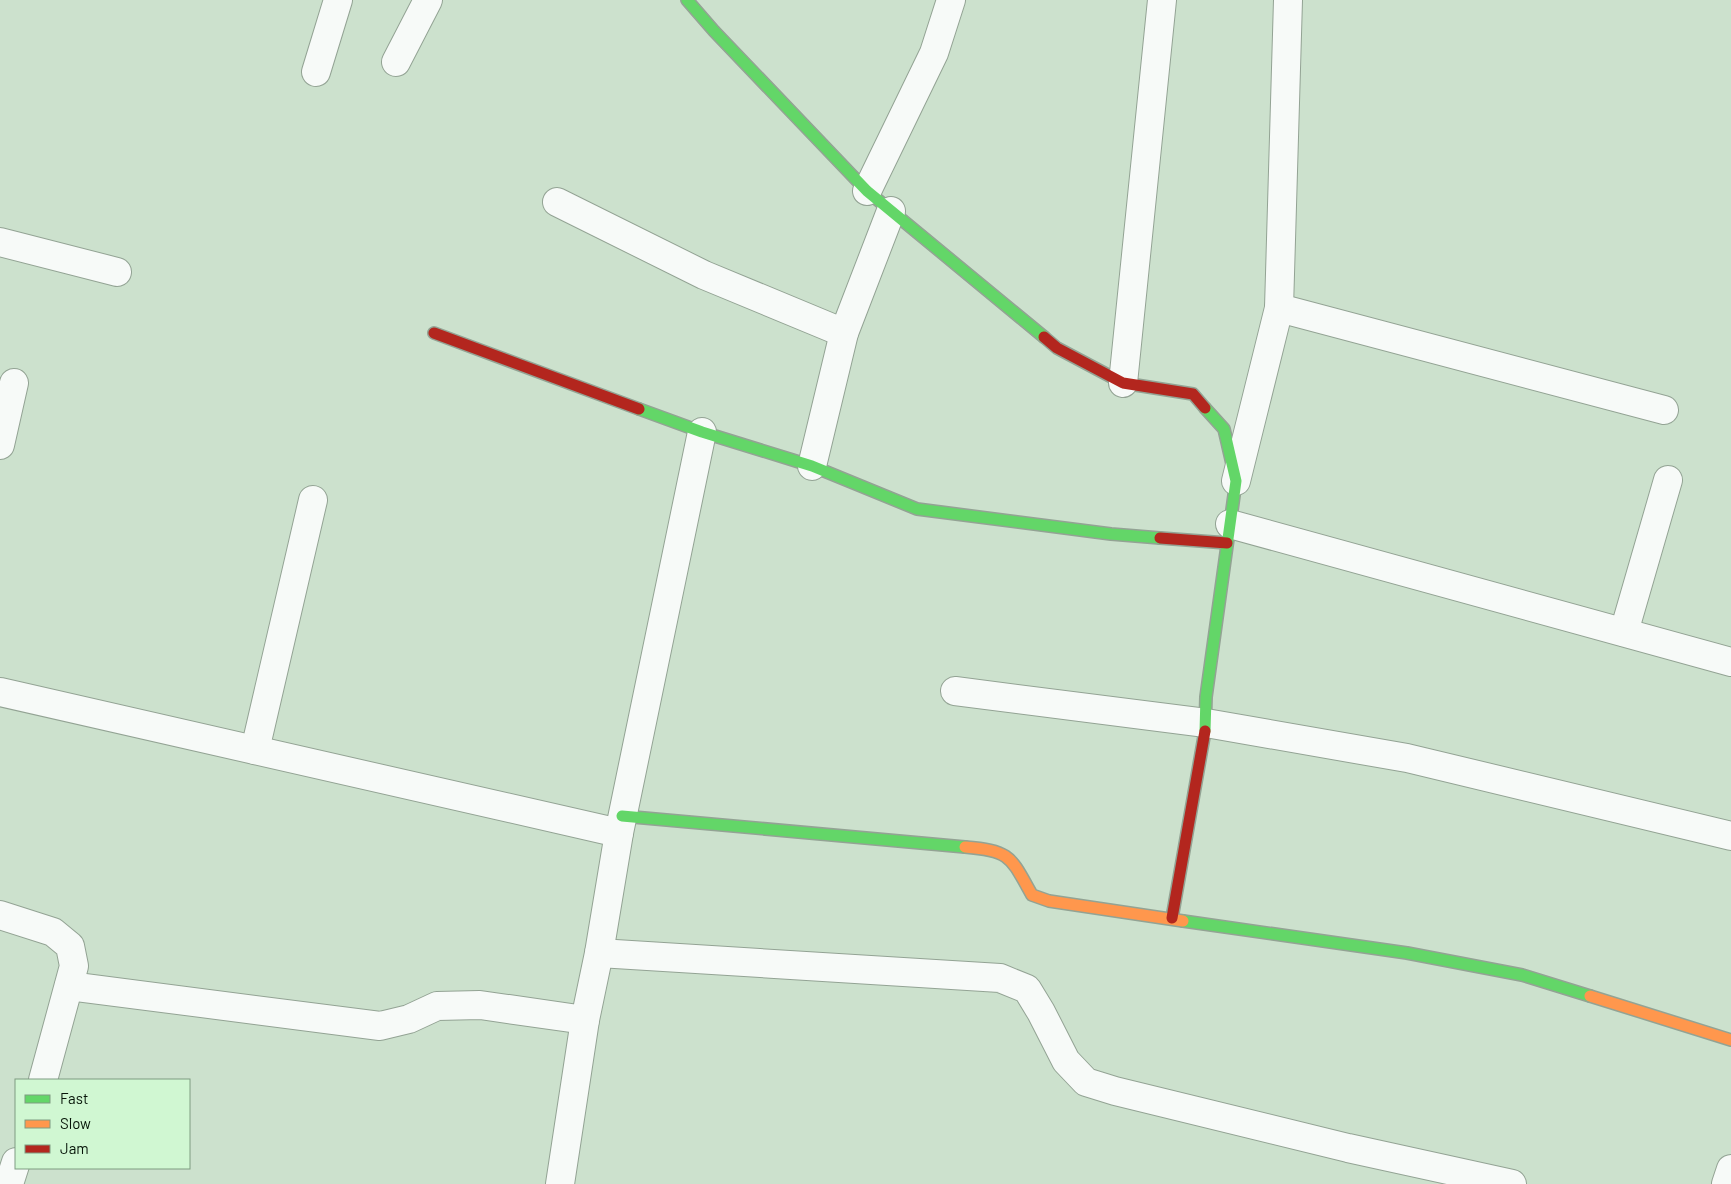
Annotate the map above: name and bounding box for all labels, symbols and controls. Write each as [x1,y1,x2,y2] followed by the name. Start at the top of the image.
[15,1079,190,1169] legend
[60,1089,88,1107] text: Fast
[60,1114,91,1132] text: Slow
[60,1139,89,1157] text: Jam

